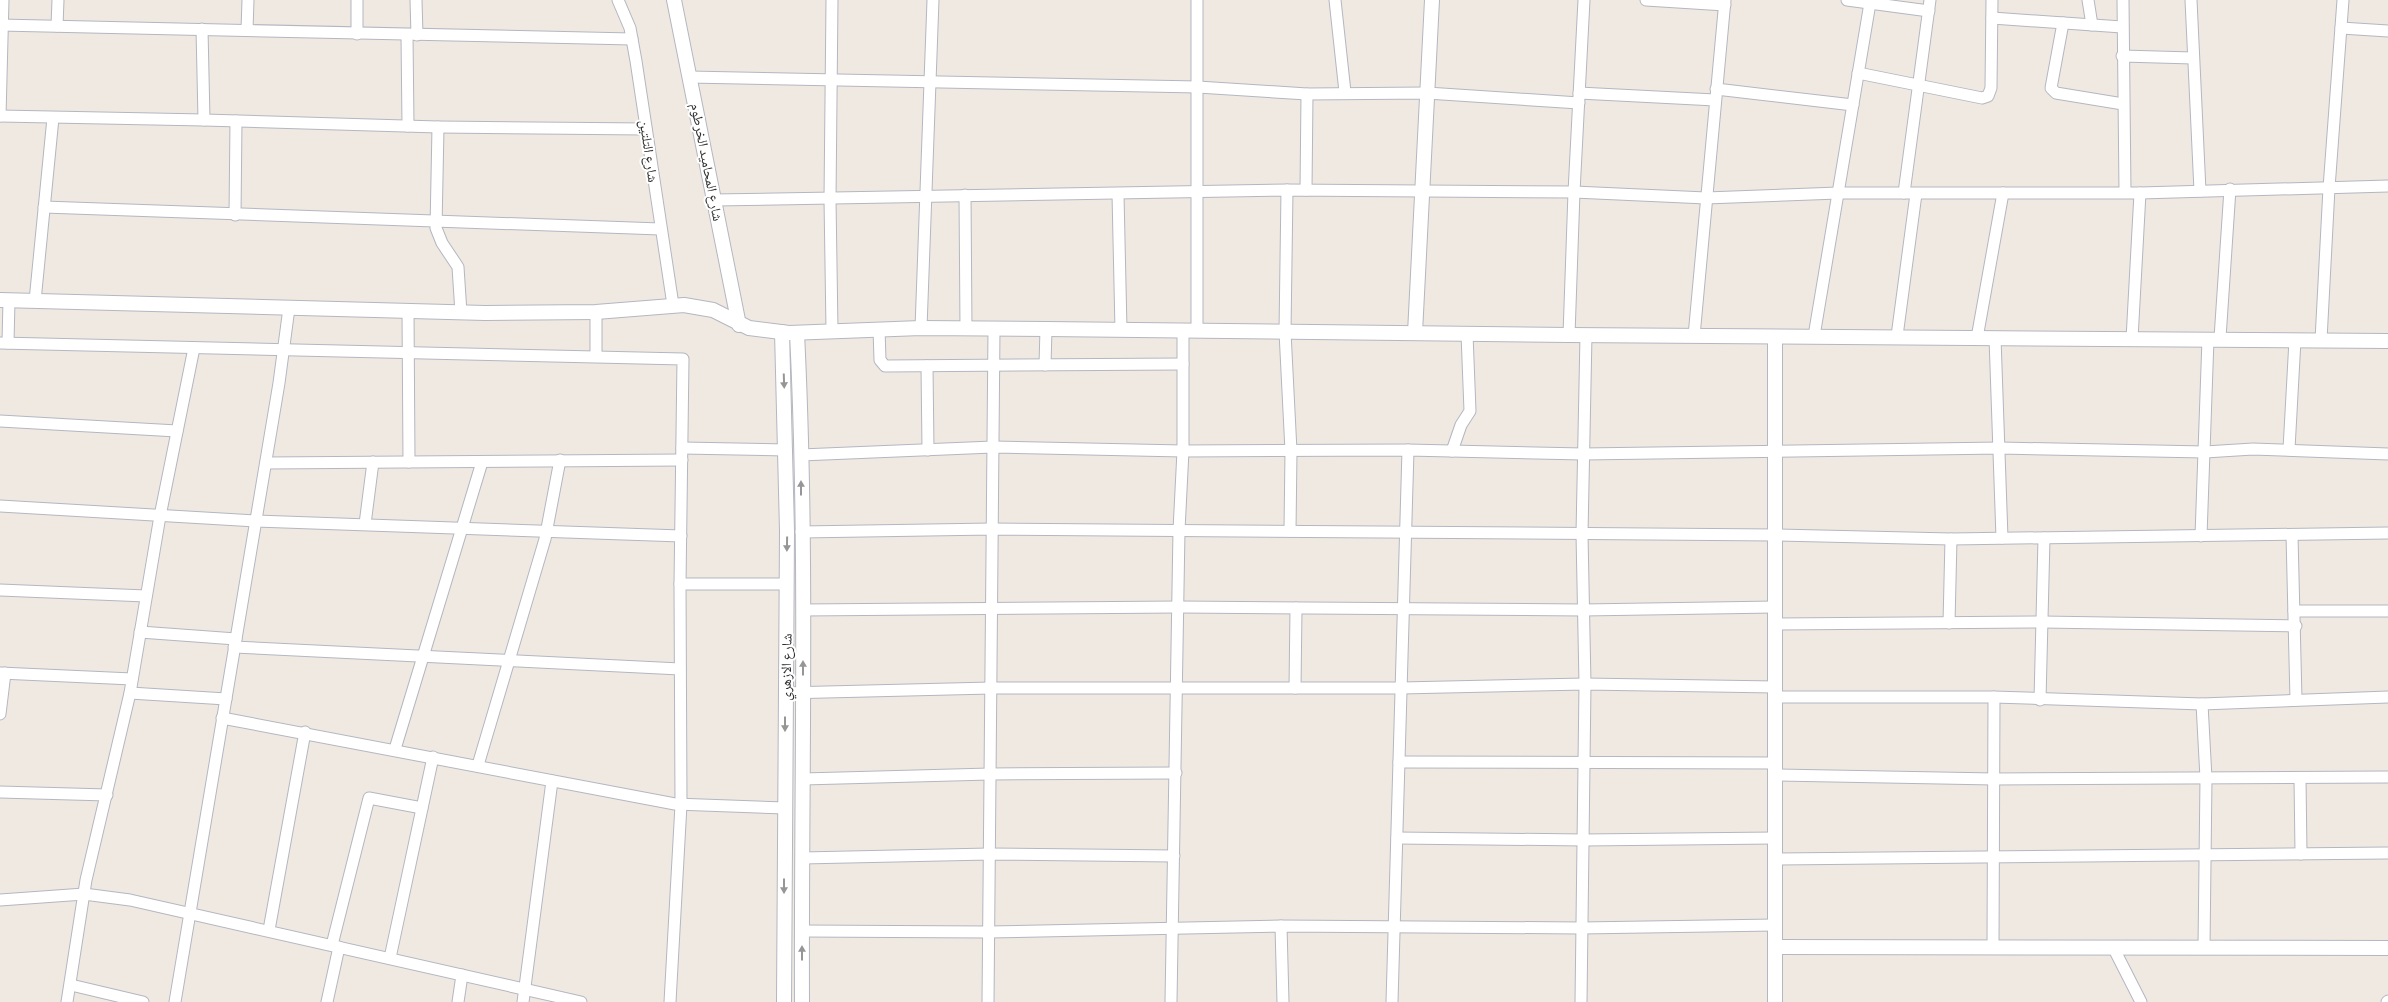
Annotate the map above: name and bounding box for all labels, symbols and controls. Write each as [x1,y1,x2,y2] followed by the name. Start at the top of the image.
[686,101,729,223] street label: شارع المحاميد الخرطوم
[635,118,664,183] street label: شارع التلتين
[780,373,788,389] one-way arrow
[797,480,805,496] one-way arrow
[783,536,791,552] one-way arrow
[774,633,798,701] street label: شارع الازهري
[799,660,807,676] one-way arrow
[781,716,789,732] one-way arrow
[780,878,788,894] one-way arrow
[798,945,806,961] one-way arrow

